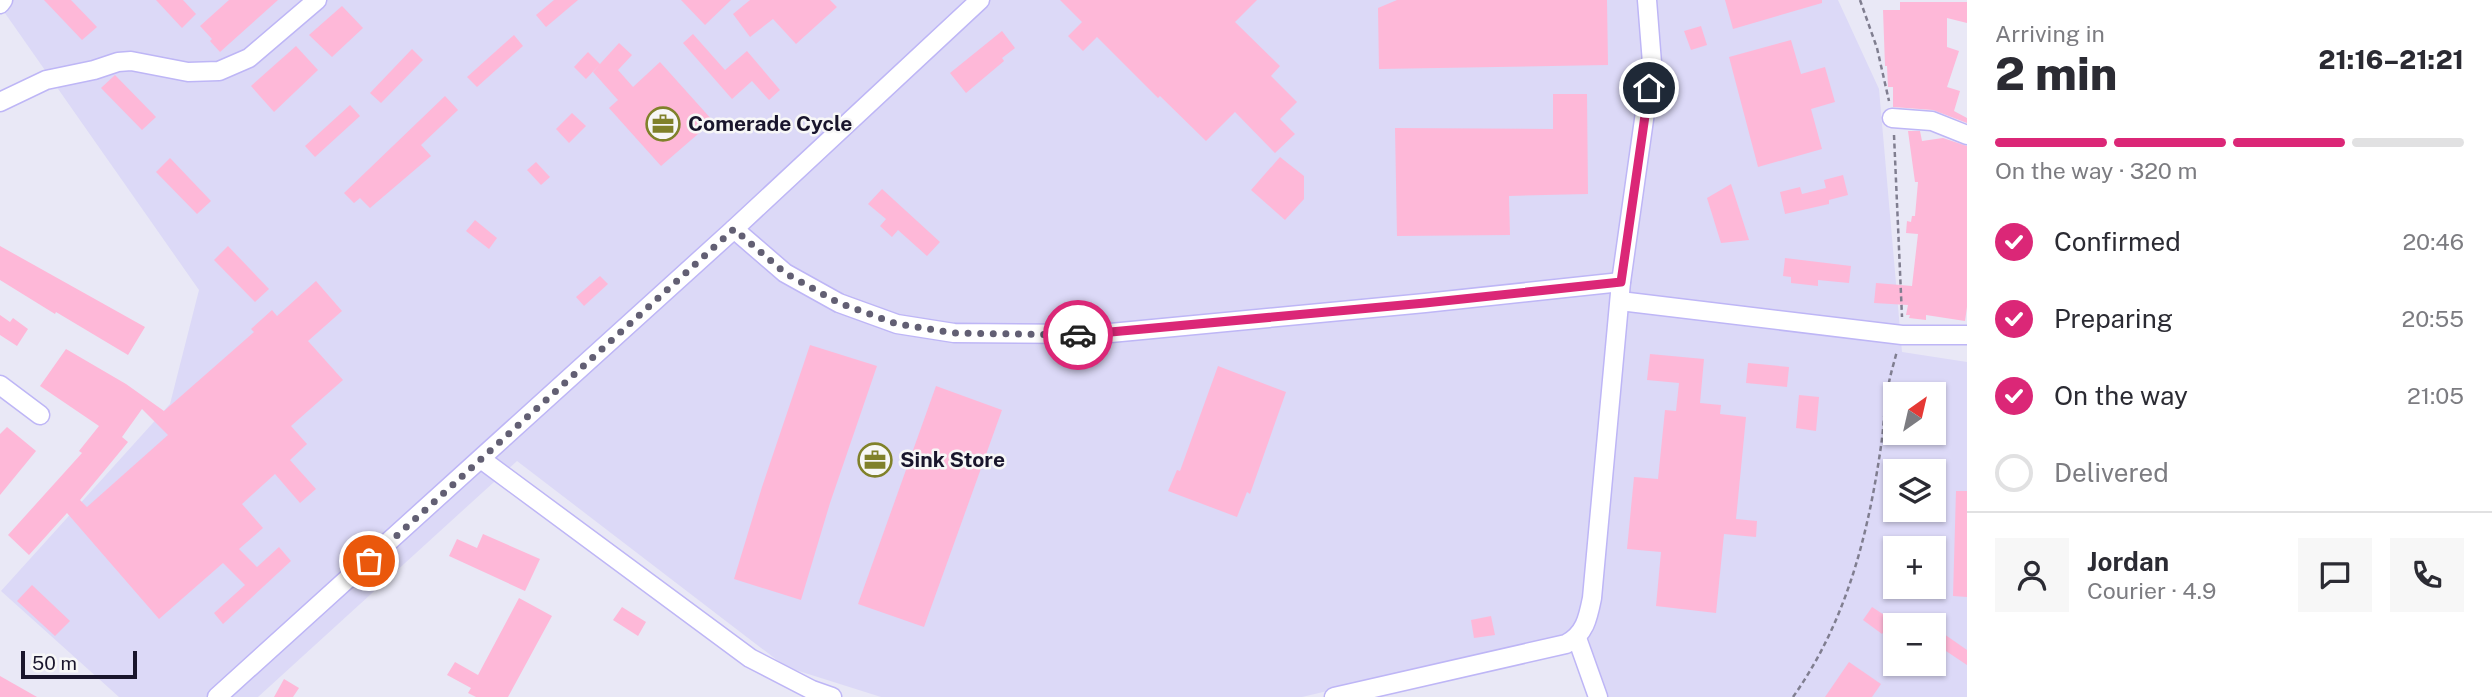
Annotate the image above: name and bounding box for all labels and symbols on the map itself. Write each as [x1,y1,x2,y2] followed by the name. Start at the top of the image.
[1619,58,1679,118] pin
[644,105,682,143] office icon: Comerade Cycle
[688,111,852,136] place label: Comerade Cycle
[1043,300,1113,370] courier
[1883,382,1946,444] north arrow
[856,441,894,479] office icon: Sink Store
[900,447,1005,472] place label: Sink Store
[339,531,399,591] pin
[21,648,136,680] scale bar

